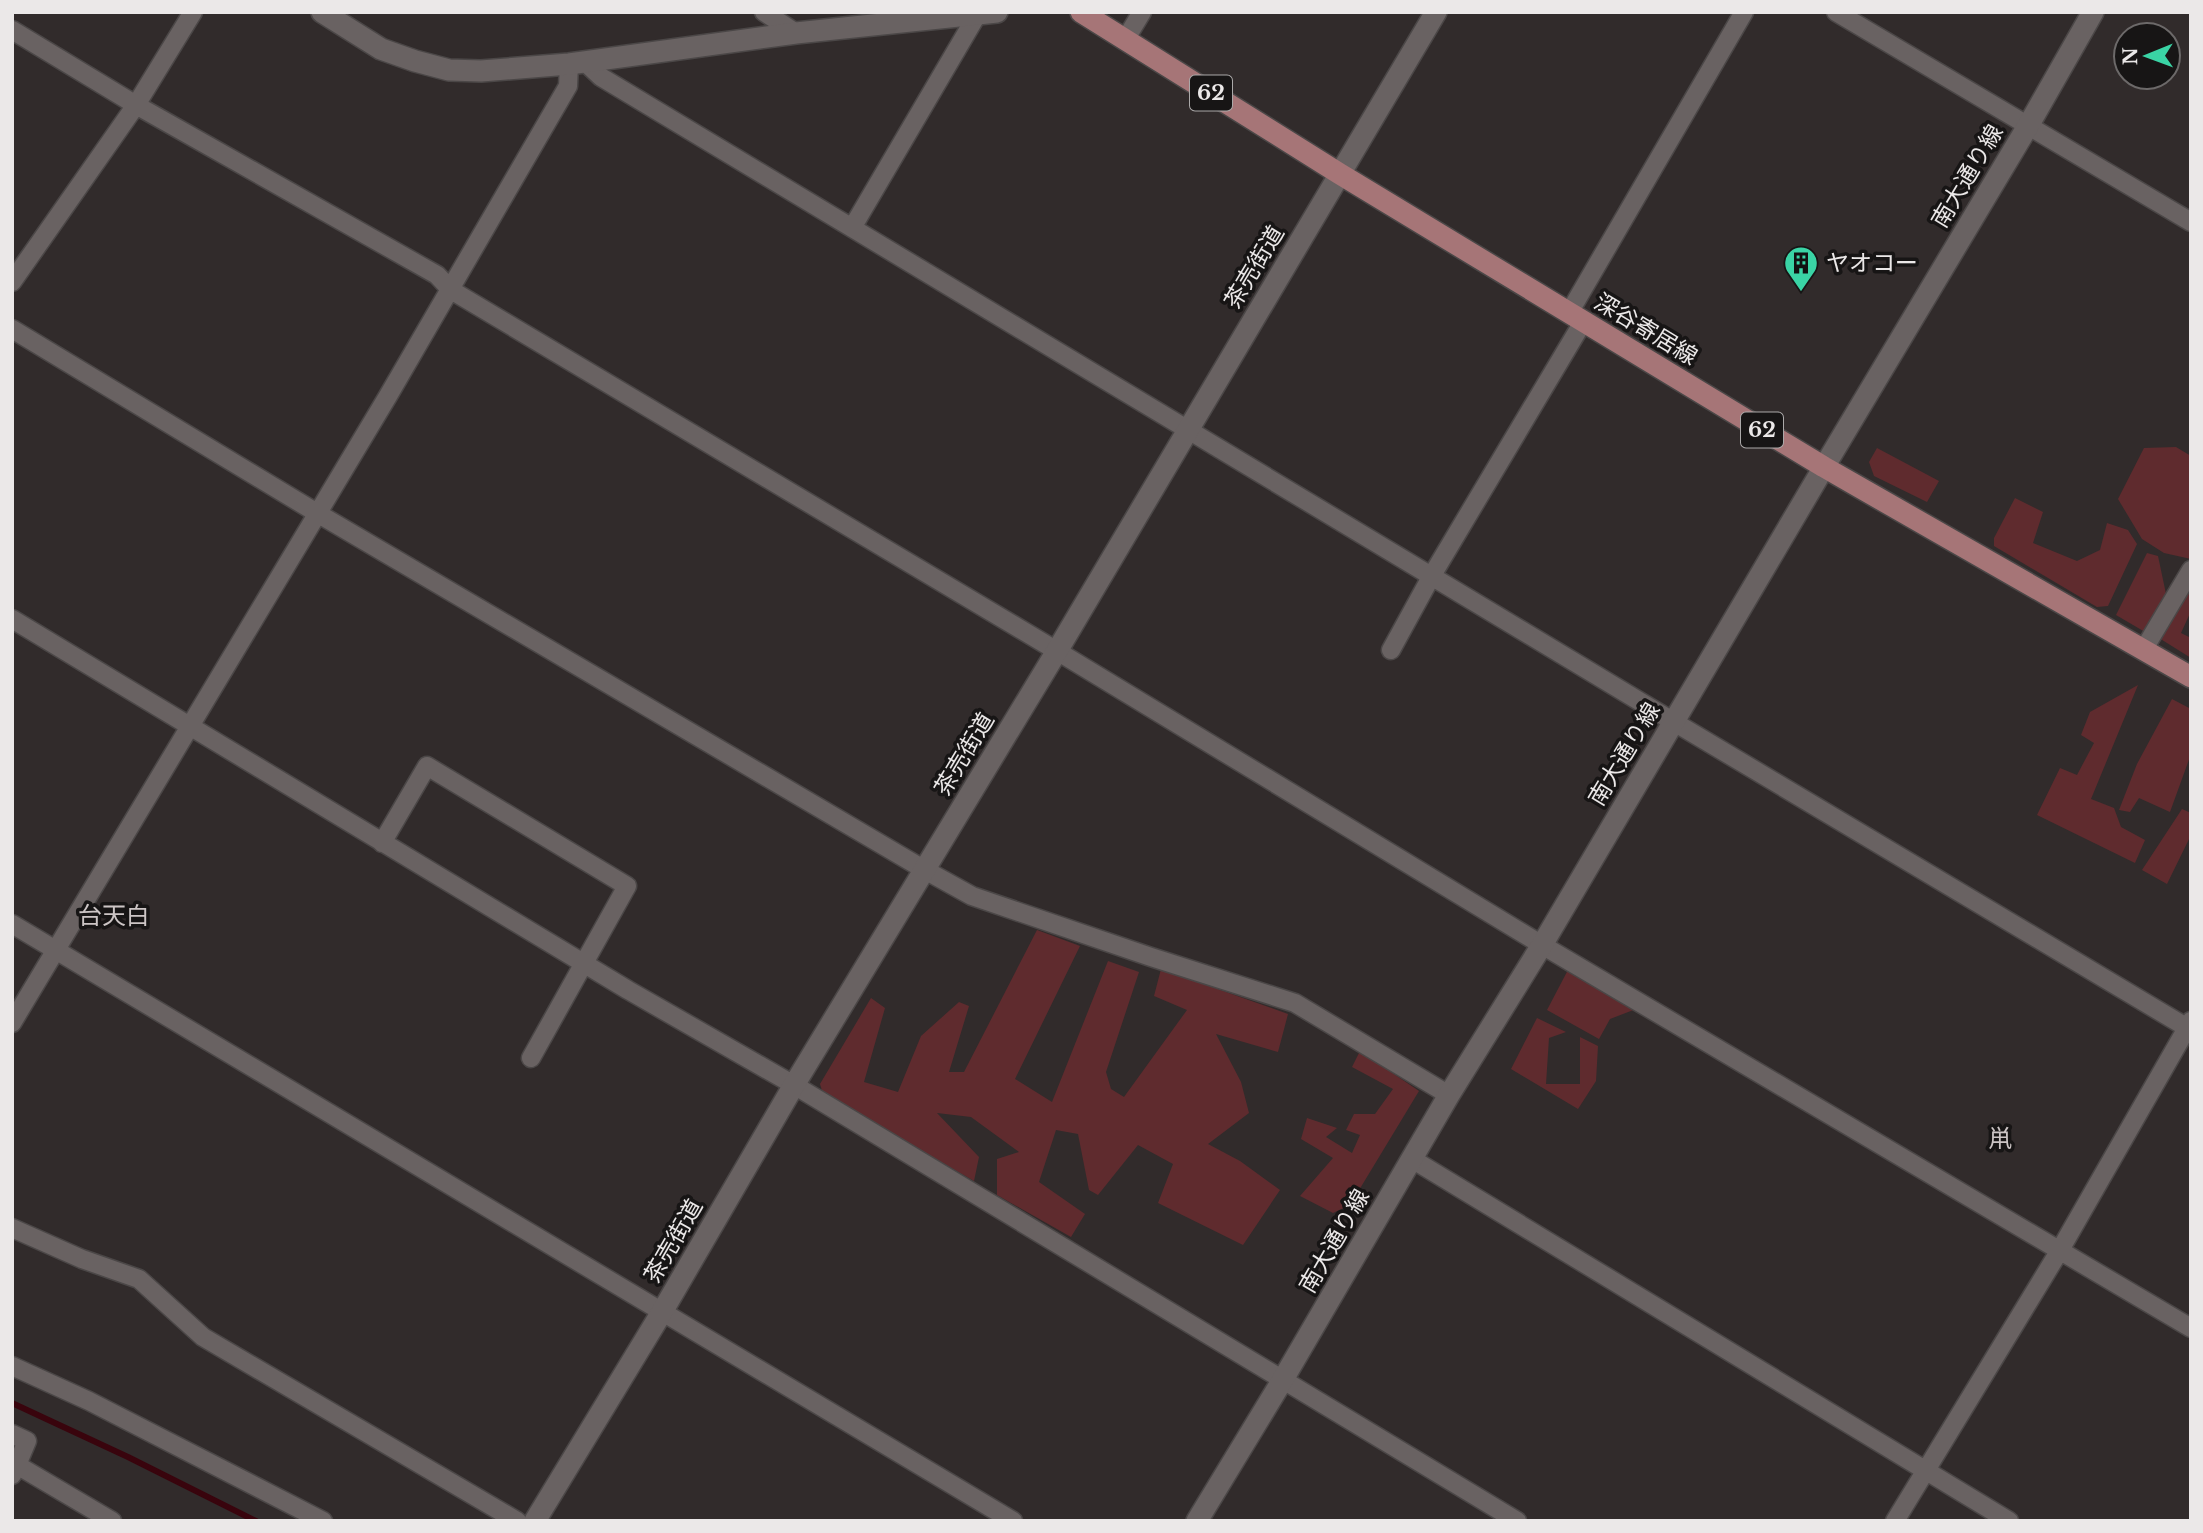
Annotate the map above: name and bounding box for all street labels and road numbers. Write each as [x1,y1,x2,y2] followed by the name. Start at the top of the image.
[1190,76,1232,110] road number: 62
[1925,120,2009,232] street label: 南大通り線
[1218,220,1290,314] street label: 茶売街道
[1590,287,1702,371] street label: 深谷寄居線
[1741,412,1783,448] road number: 62
[1582,698,1666,810] street label: 南大通り線
[928,707,1000,801] street label: 茶売街道
[1293,1184,1375,1298] street label: 南大通り線
[638,1194,708,1288] street label: 茶売街道

